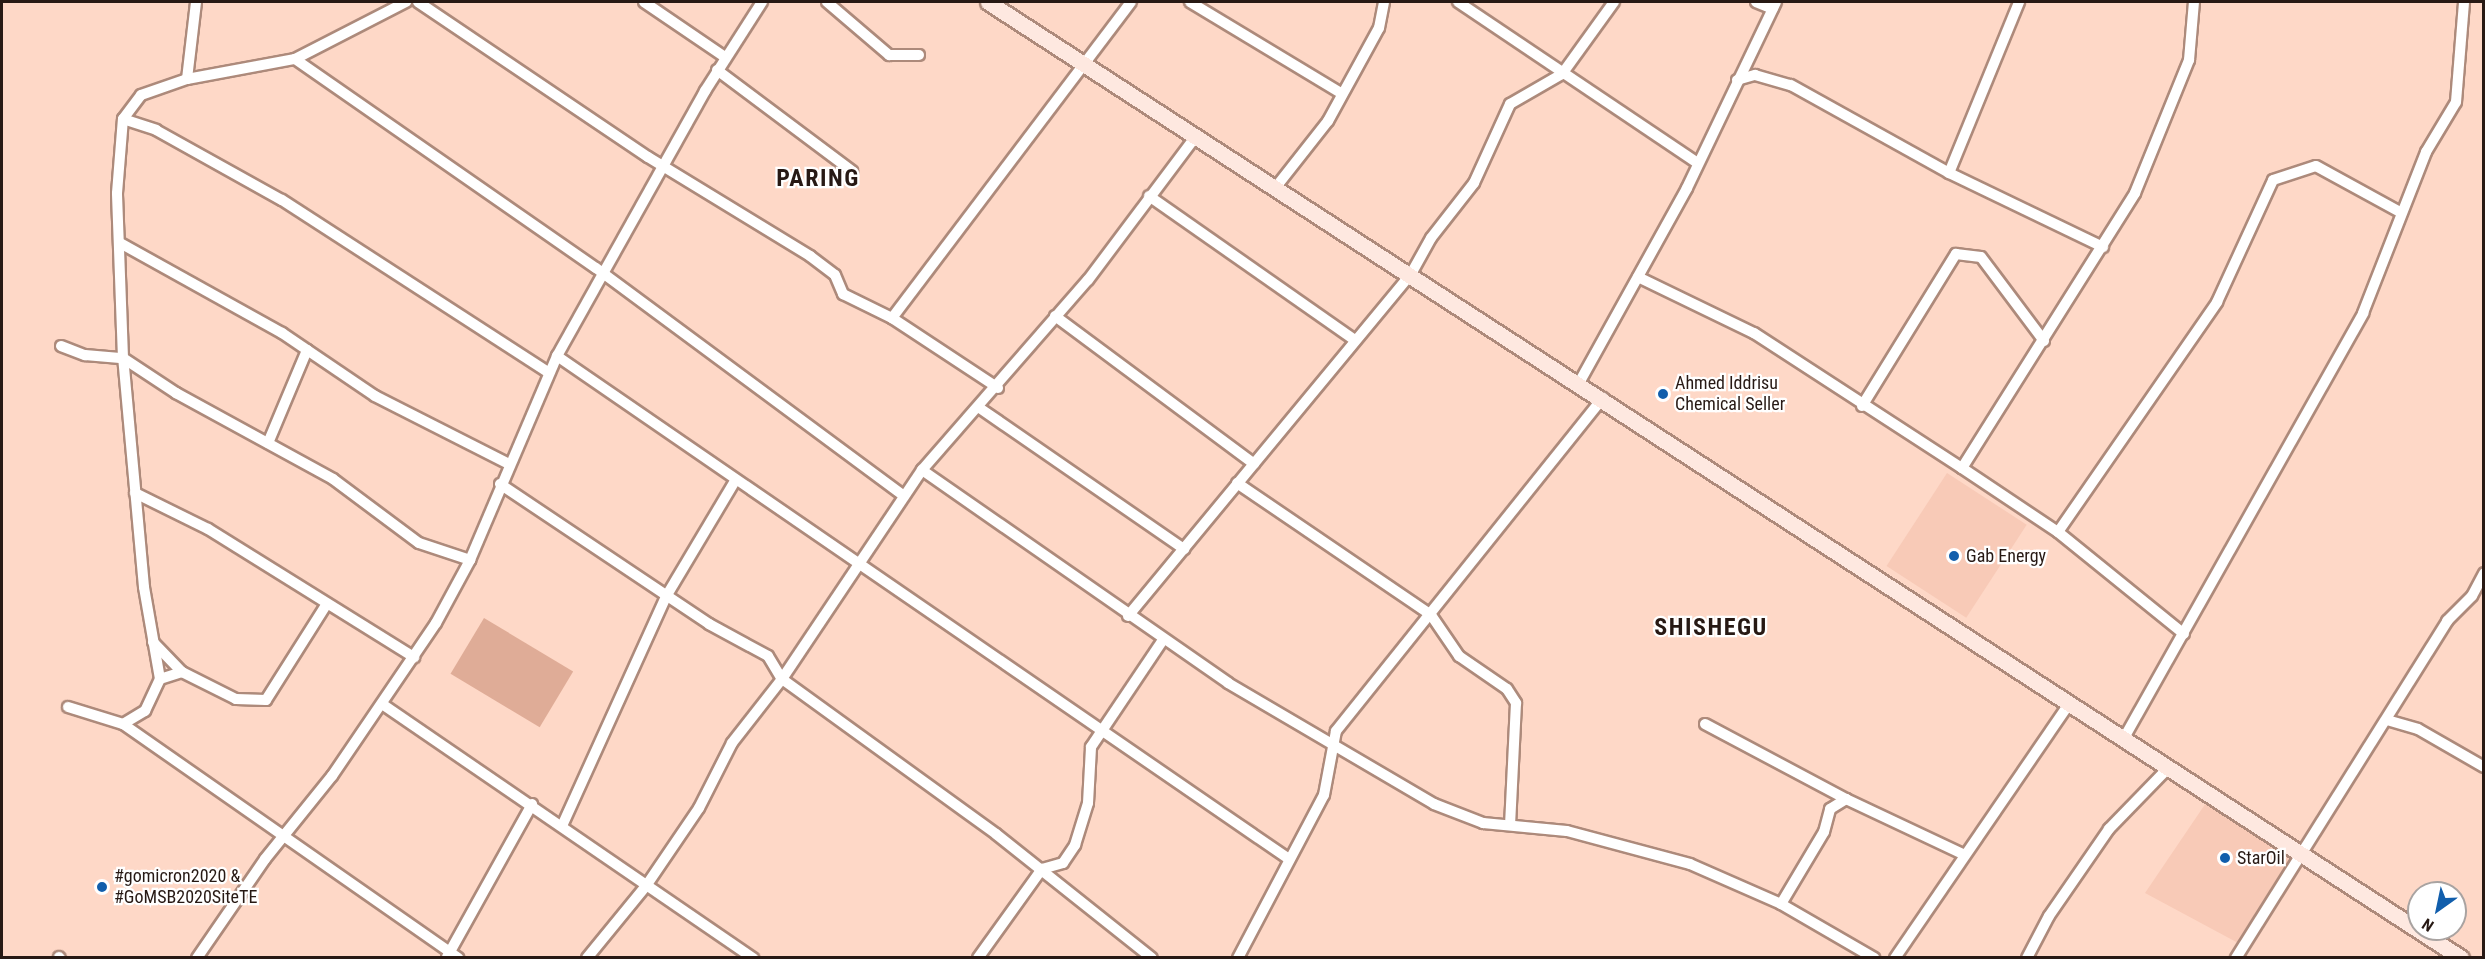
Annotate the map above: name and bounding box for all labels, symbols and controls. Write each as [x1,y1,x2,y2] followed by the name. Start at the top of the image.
[776,165,860,193] district label: PARING
[1675,373,1785,416] place label: Ahmed Iddrisu Chemical Seller
[1656,387,1670,401] marker: Ahmed Iddrisu Chemical Seller
[1966,545,2046,567] place label: Gab Energy
[1947,549,1961,563] marker: Gab Energy
[1654,614,1768,642] district label: SHISHEGU
[2237,847,2285,869] place label: StarOil
[2218,851,2232,865] marker: StarOil
[114,866,257,908] place label: #gomicron2020 & #GoMSB2020SiteTE
[95,880,109,894] marker: #gomicron2020 & #GoMSB2020SiteTE
[2407,881,2467,941] north arrow
[2419,914,2437,935] text: N

